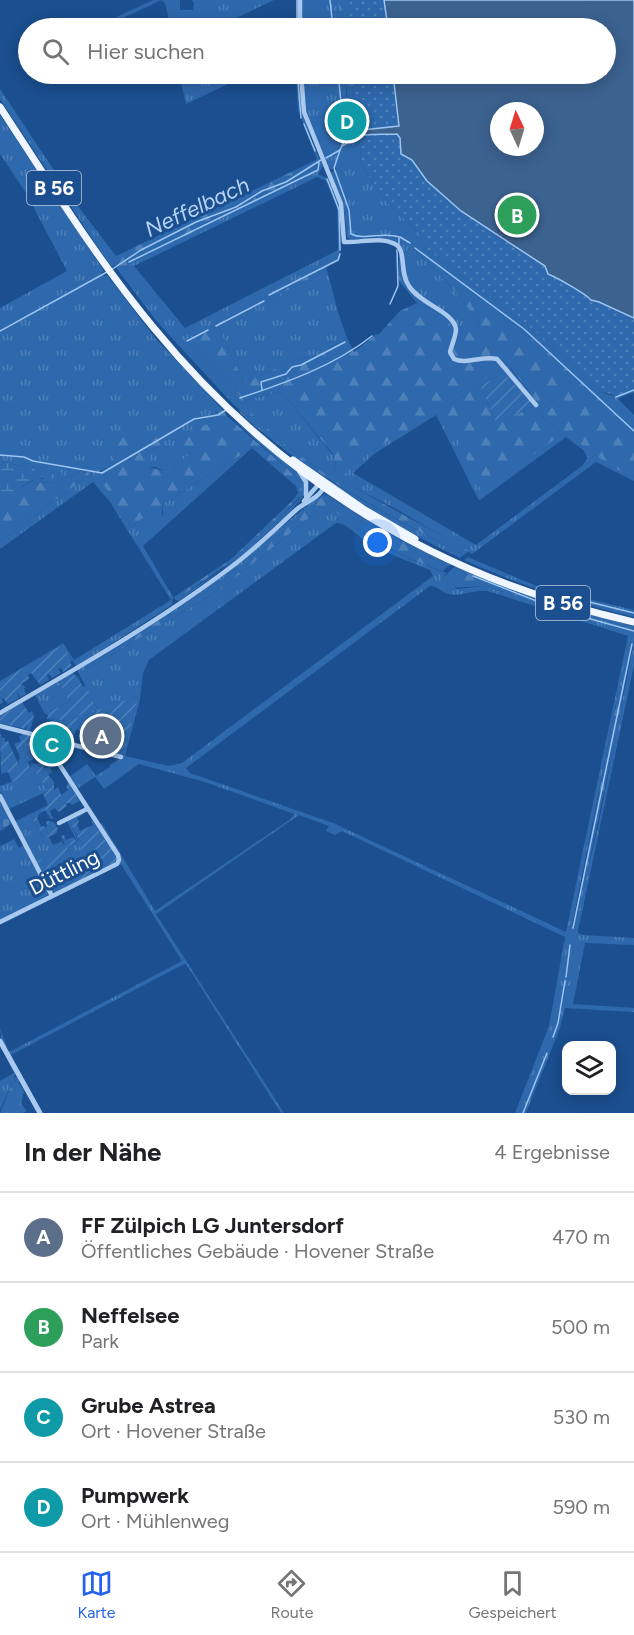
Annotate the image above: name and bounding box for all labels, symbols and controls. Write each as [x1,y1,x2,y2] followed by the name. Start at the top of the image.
[18,18,616,84] search box
[39,35,72,68] icon: search
[87,38,205,65] text: Hier suchen
[328,98,366,144] pin: D
[490,102,544,156] north arrow
[27,171,81,205] road number: B 56
[140,171,254,243] water label: Neffelbach
[498,192,536,238] pin: B
[363,528,392,557] your location
[536,586,590,620] road number: B 56
[82,714,122,758] pin: A
[32,722,72,766] pin: C
[25,844,103,900] street label: Düttling
[562,1041,616,1095] map controls
[562,1041,616,1095] button: layers
[24,1136,161,1168] text: In der Nähe
[494,1140,610,1164] text: 4 Ergebnisse
[81,1212,344,1239] text: FF Zülpich LG Juntersdorf
[36,1225,51,1249] text: A
[552,1225,610,1249] text: 470 m
[81,1239,434,1263] text: Öffentliches Gebäude · Hovener Straße
[81,1302,179,1329] text: Neffelsee
[37,1315,50,1339] text: B
[551,1315,610,1339] text: 500 m
[81,1329,119,1353] text: Park
[81,1392,216,1419] text: Grube Astrea
[36,1405,51,1429] text: C
[553,1405,610,1429] text: 530 m
[81,1419,266,1443] text: Ort · Hovener Straße
[81,1482,189,1509] text: Pumpwerk
[37,1495,51,1519] text: D
[552,1495,610,1519] text: 590 m
[81,1509,229,1533] text: Ort · Mühlenweg
[78,1567,115,1622] tab: Karte
[270,1567,313,1622] tab: Route
[468,1567,556,1622] tab: Gespeichert

